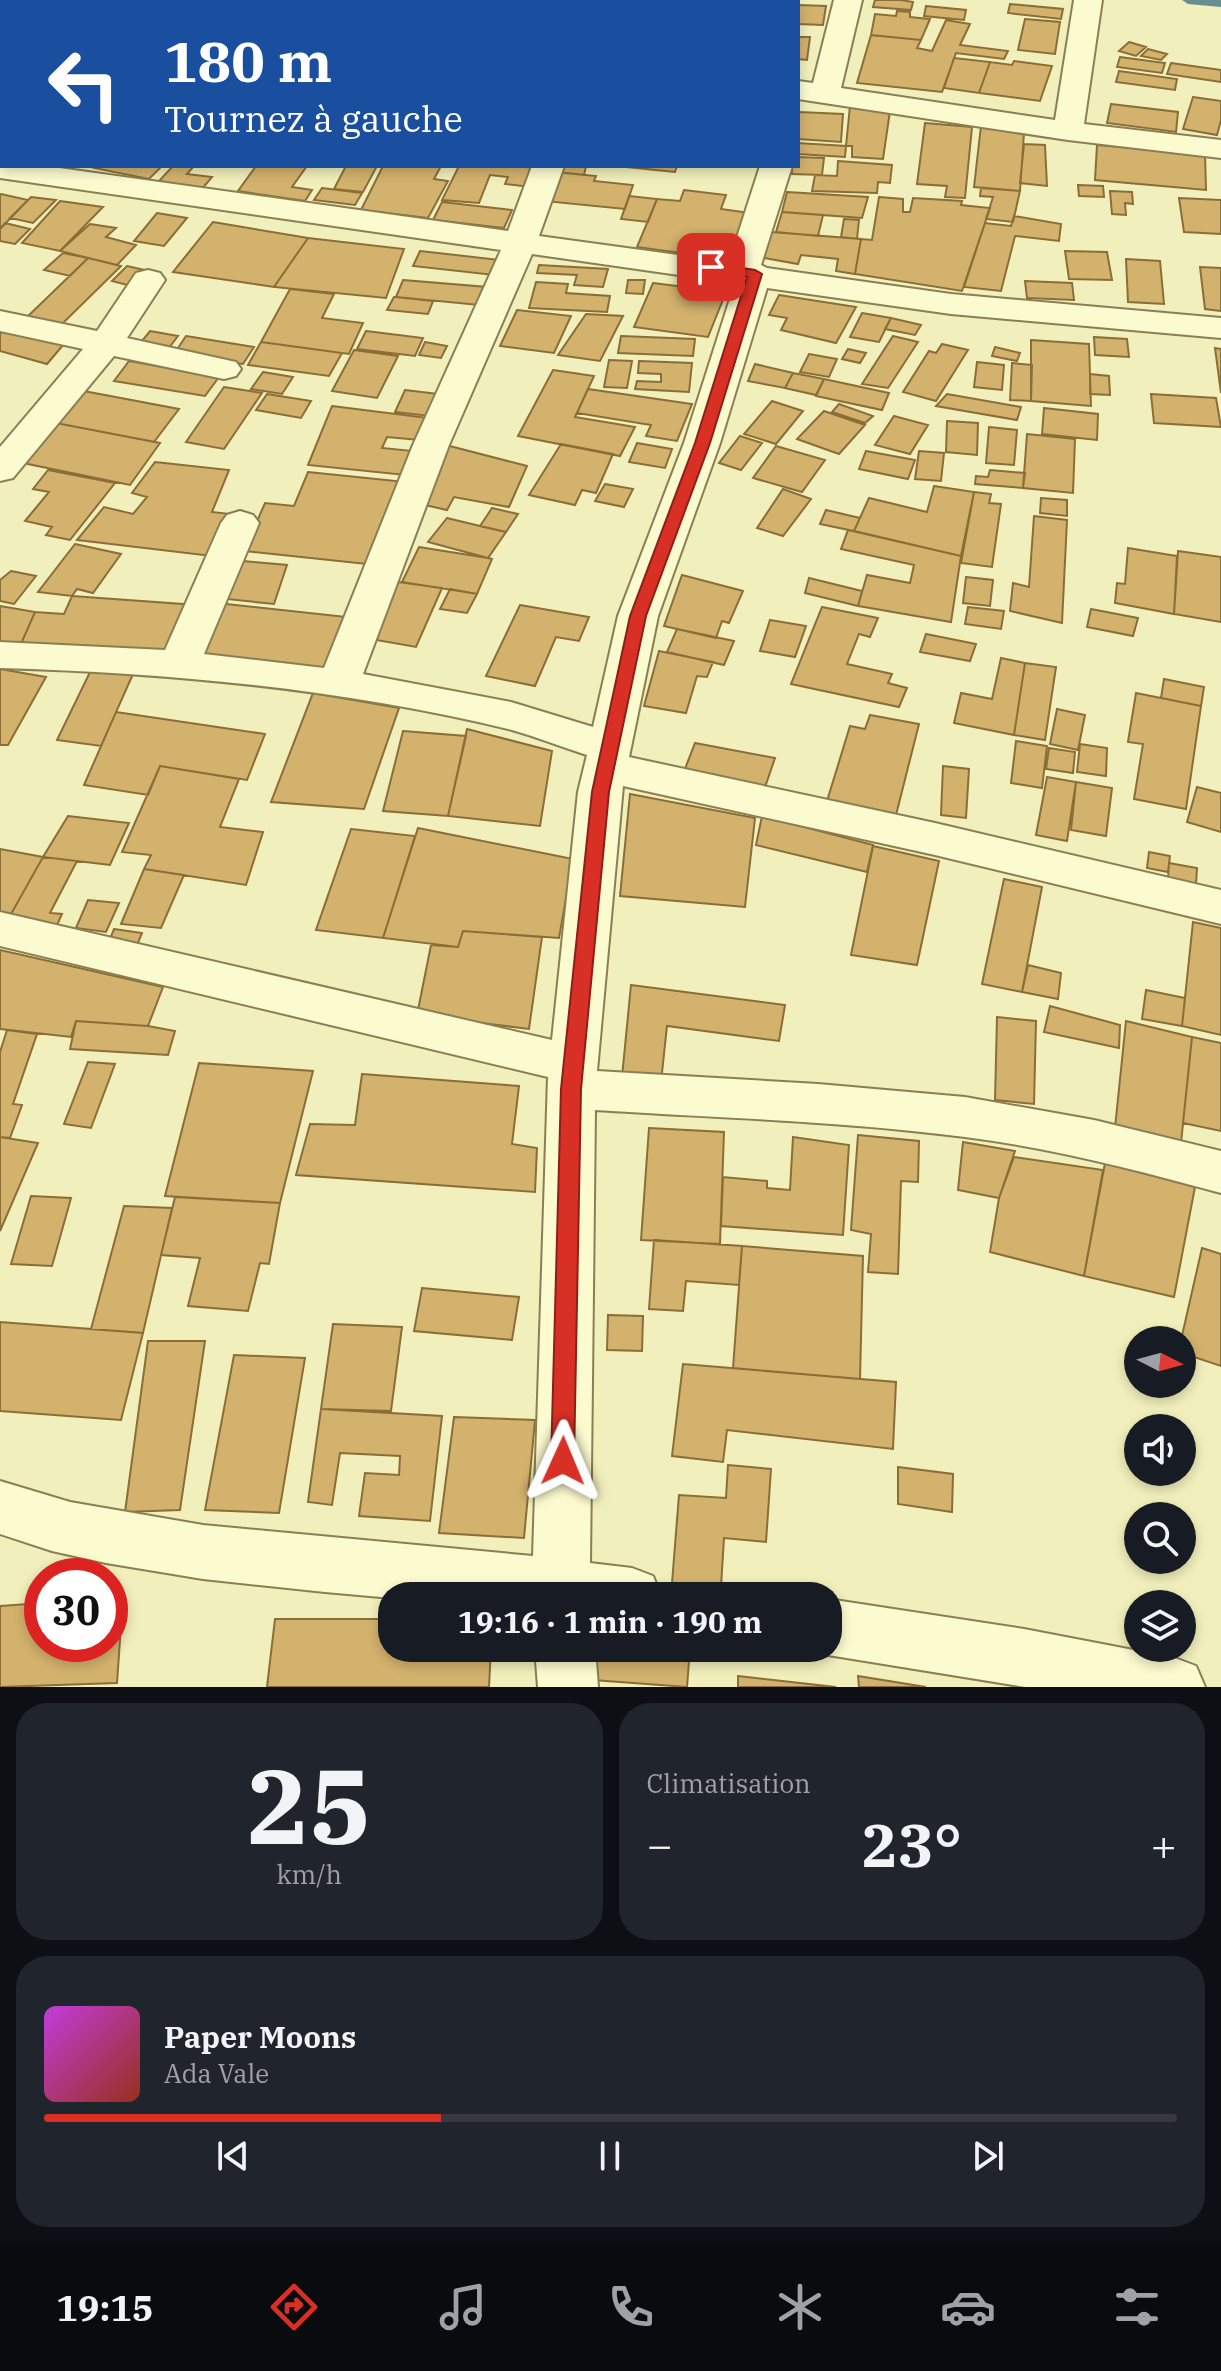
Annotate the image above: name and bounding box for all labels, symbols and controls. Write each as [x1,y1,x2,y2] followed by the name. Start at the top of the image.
[164,25,332,97] text: 180 m
[32,32,136,136] icon: left
[164,95,463,142] text: Tournez à gauche
[677,233,745,301] pin
[689,245,733,289] icon: arrive
[1124,1326,1196,1398] north arrow
[1124,1326,1196,1662] map controls
[1124,1414,1196,1486] button: sound
[521,1419,605,1503] position arrow
[1124,1502,1196,1574] button: search
[24,1558,128,1662] speed limit sign: 30
[1124,1590,1196,1662] button: layers
[458,1602,762,1641] text: 19:16 · 1 min · 190 m
[247,1737,372,1873] text: 25
[647,1766,811,1800] text: Climatisation
[862,1805,962,1884] text: 23°
[647,1816,673,1873] text: −
[1151,1816,1177,1873] text: +
[276,1857,342,1891] text: km/h
[164,2017,356,2056] text: Paper Moons
[164,2056,269,2090] text: Ada Vale
[211,2134,255,2178] icon: previous
[588,2134,632,2178] icon: pause
[966,2134,1010,2178] icon: next
[266,2279,322,2335] icon: directions
[435,2279,491,2335] icon: music
[603,2279,659,2335] icon: phone
[772,2279,828,2335] icon: climate
[940,2279,996,2335] icon: car
[1109,2279,1165,2335] icon: filters
[56,2284,154,2331] text: 19:15

